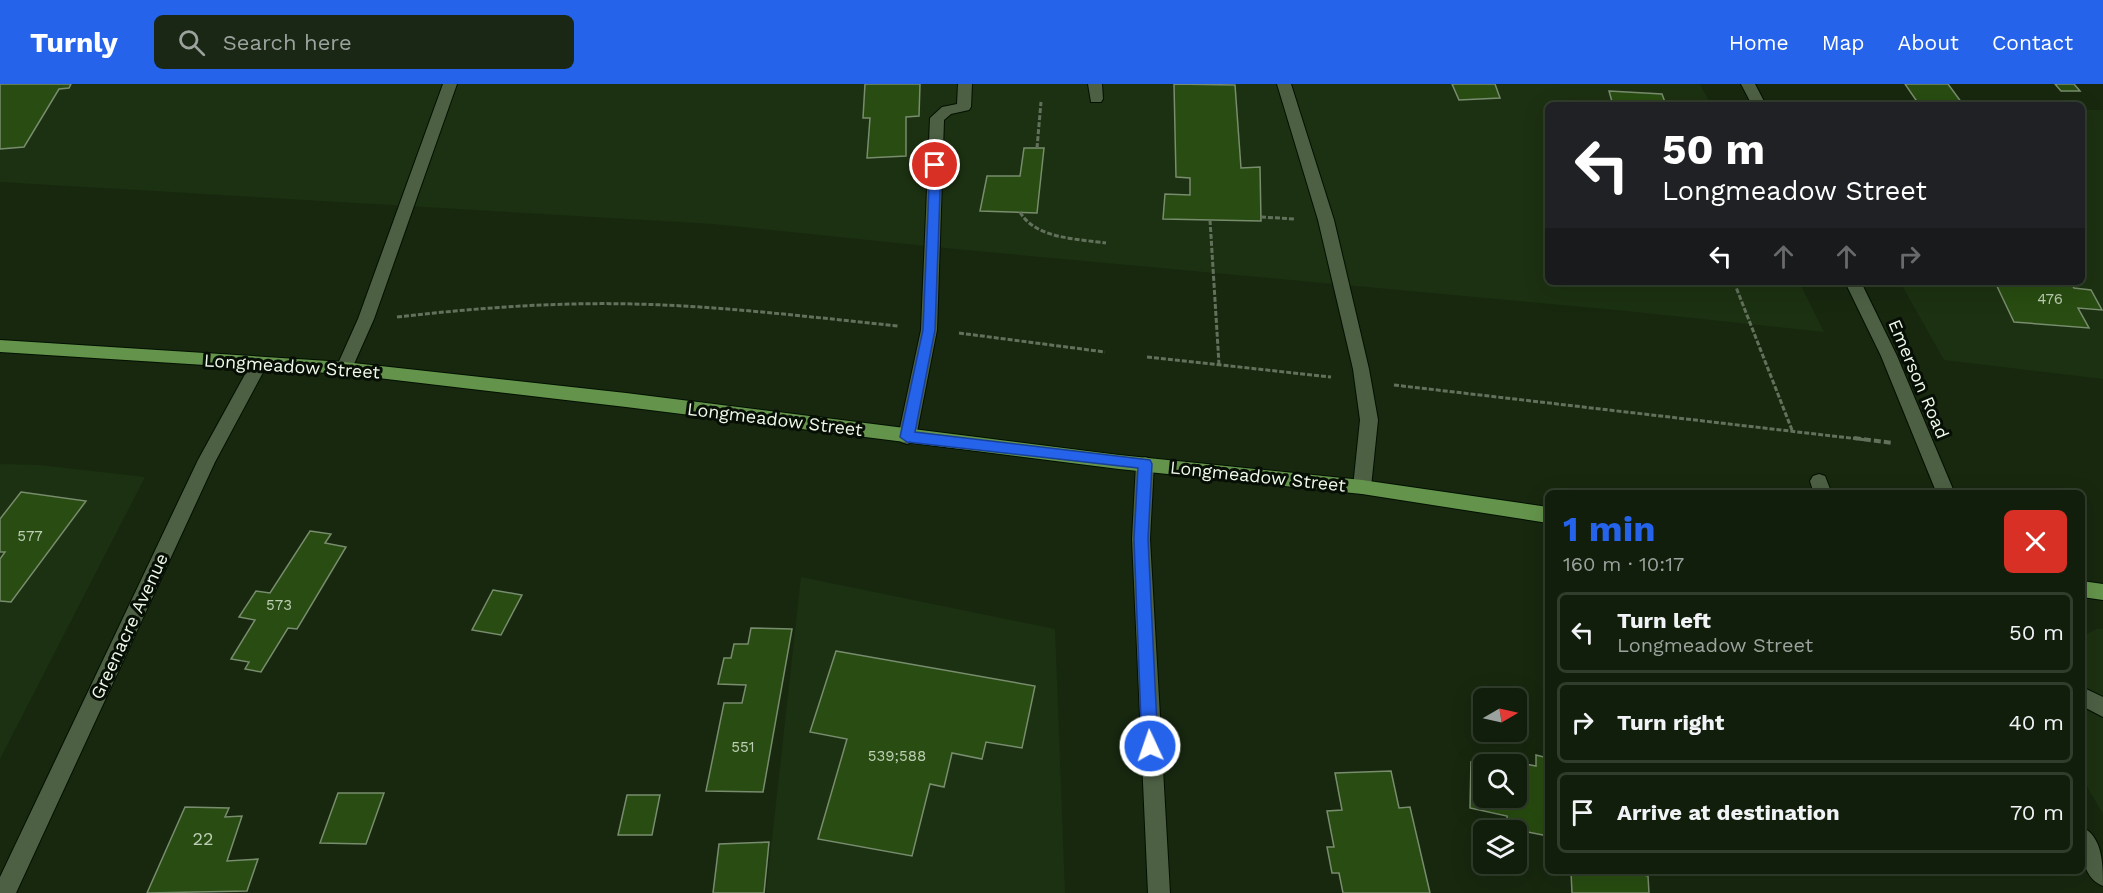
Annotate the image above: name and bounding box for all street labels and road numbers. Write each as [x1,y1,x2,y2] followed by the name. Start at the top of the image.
[1884,316,1954,442] street label: Emerson Road
[203,349,381,383] street label: Longmeadow Street
[686,398,864,440] street label: Longmeadow Street
[1169,456,1347,496] street label: Longmeadow Street
[86,550,172,702] street label: Greenacre Avenue

